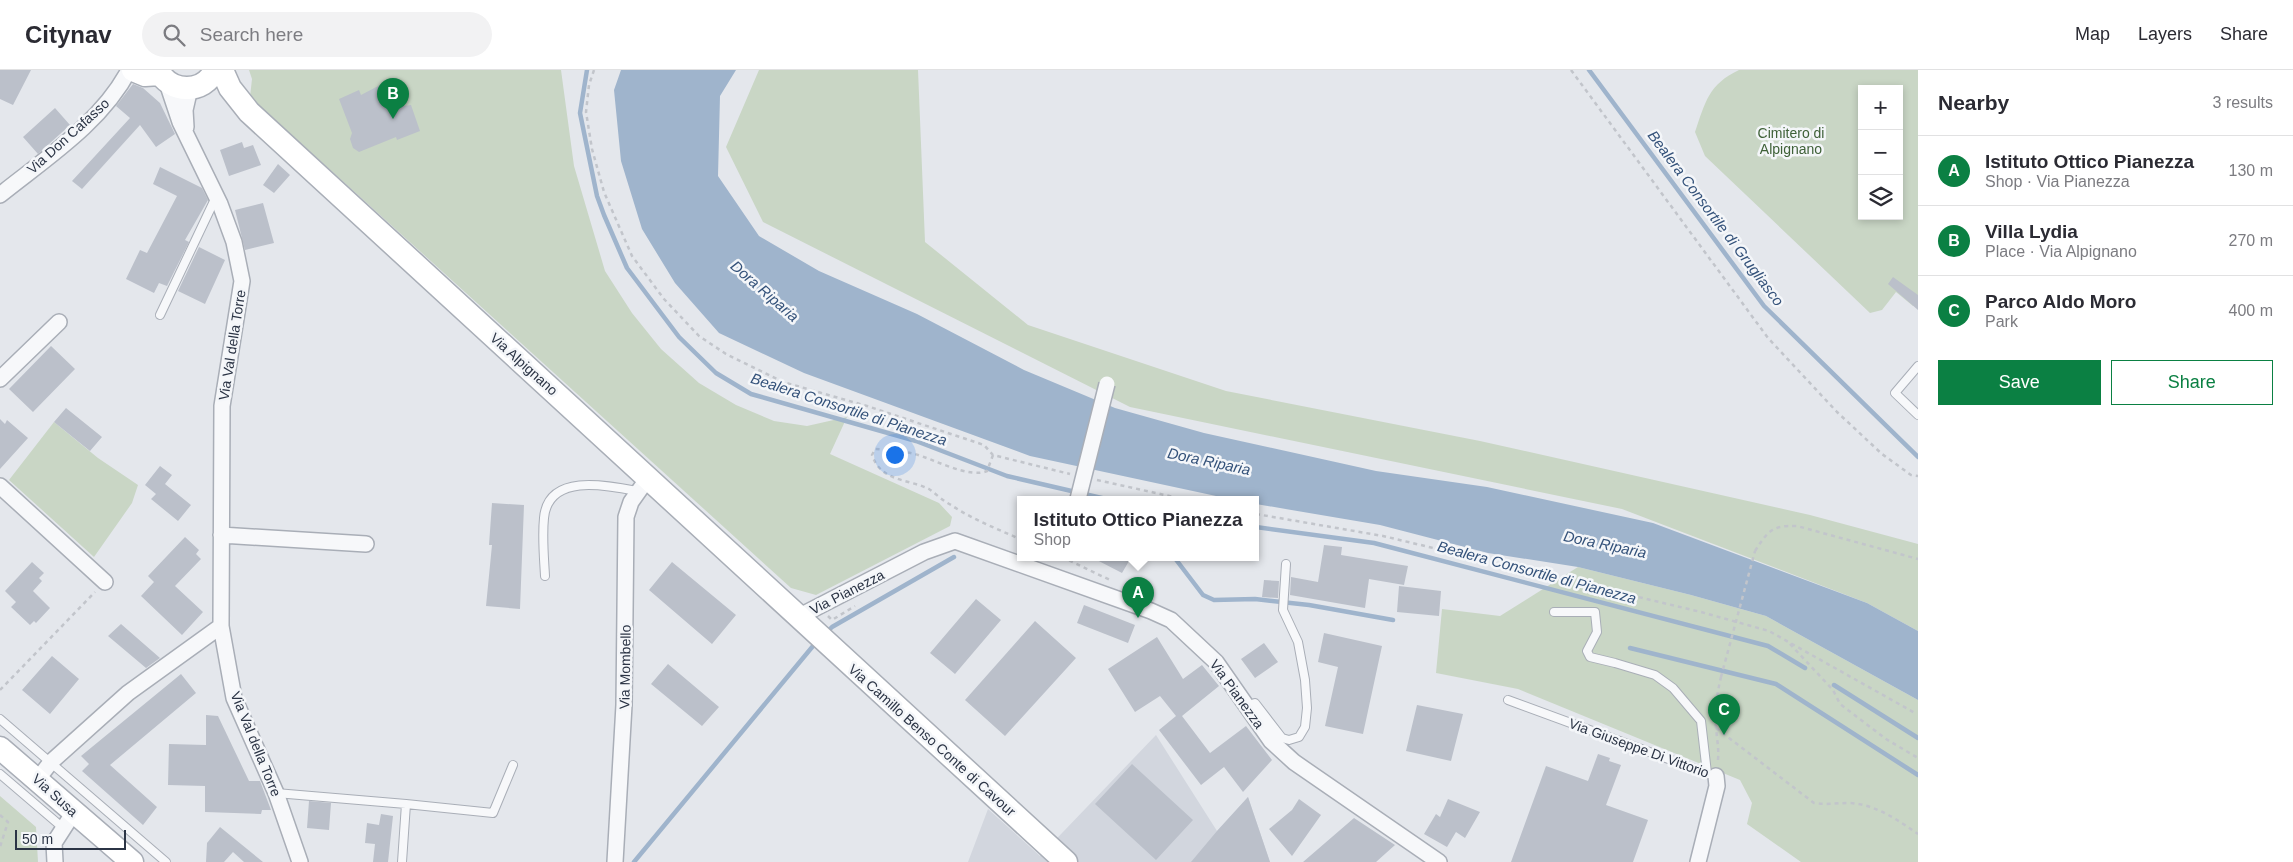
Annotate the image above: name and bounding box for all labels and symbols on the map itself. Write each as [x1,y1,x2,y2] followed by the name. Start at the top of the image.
[377,78,409,119] pin: B
[24,95,112,177] street label: Via Don Cafasso
[1758,125,1824,157] park label: Cimitero di Alpignano
[1644,127,1788,309] water label: Bealera Consortile di Grugliasco
[728,257,802,325] water label: Dora Riparia
[215,288,249,402] street label: Via Val della Torre
[487,329,561,399] street label: Via Alpignano
[749,369,949,449] water label: Bealera Consortile di Pianezza
[882,442,908,468] your location
[1166,444,1252,478] water label: Dora Riparia
[1562,527,1648,561] water label: Dora Riparia
[1436,537,1638,607] water label: Bealera Consortile di Pianezza
[807,566,887,618] street label: Via Pianezza
[1122,577,1154,618] pin: A
[616,624,634,709] street label: Via Mombello
[1207,656,1268,732] street label: Via Pianezza
[845,661,1019,820] street label: Via Camillo Benso Conte di Cavour
[228,689,284,799] street label: Via Val della Torre
[1708,694,1740,735] pin: C
[1567,715,1712,781] street label: Via Giuseppe Di Vittorio
[29,770,81,820] street label: Via Susa
[15,827,126,850] scale bar

